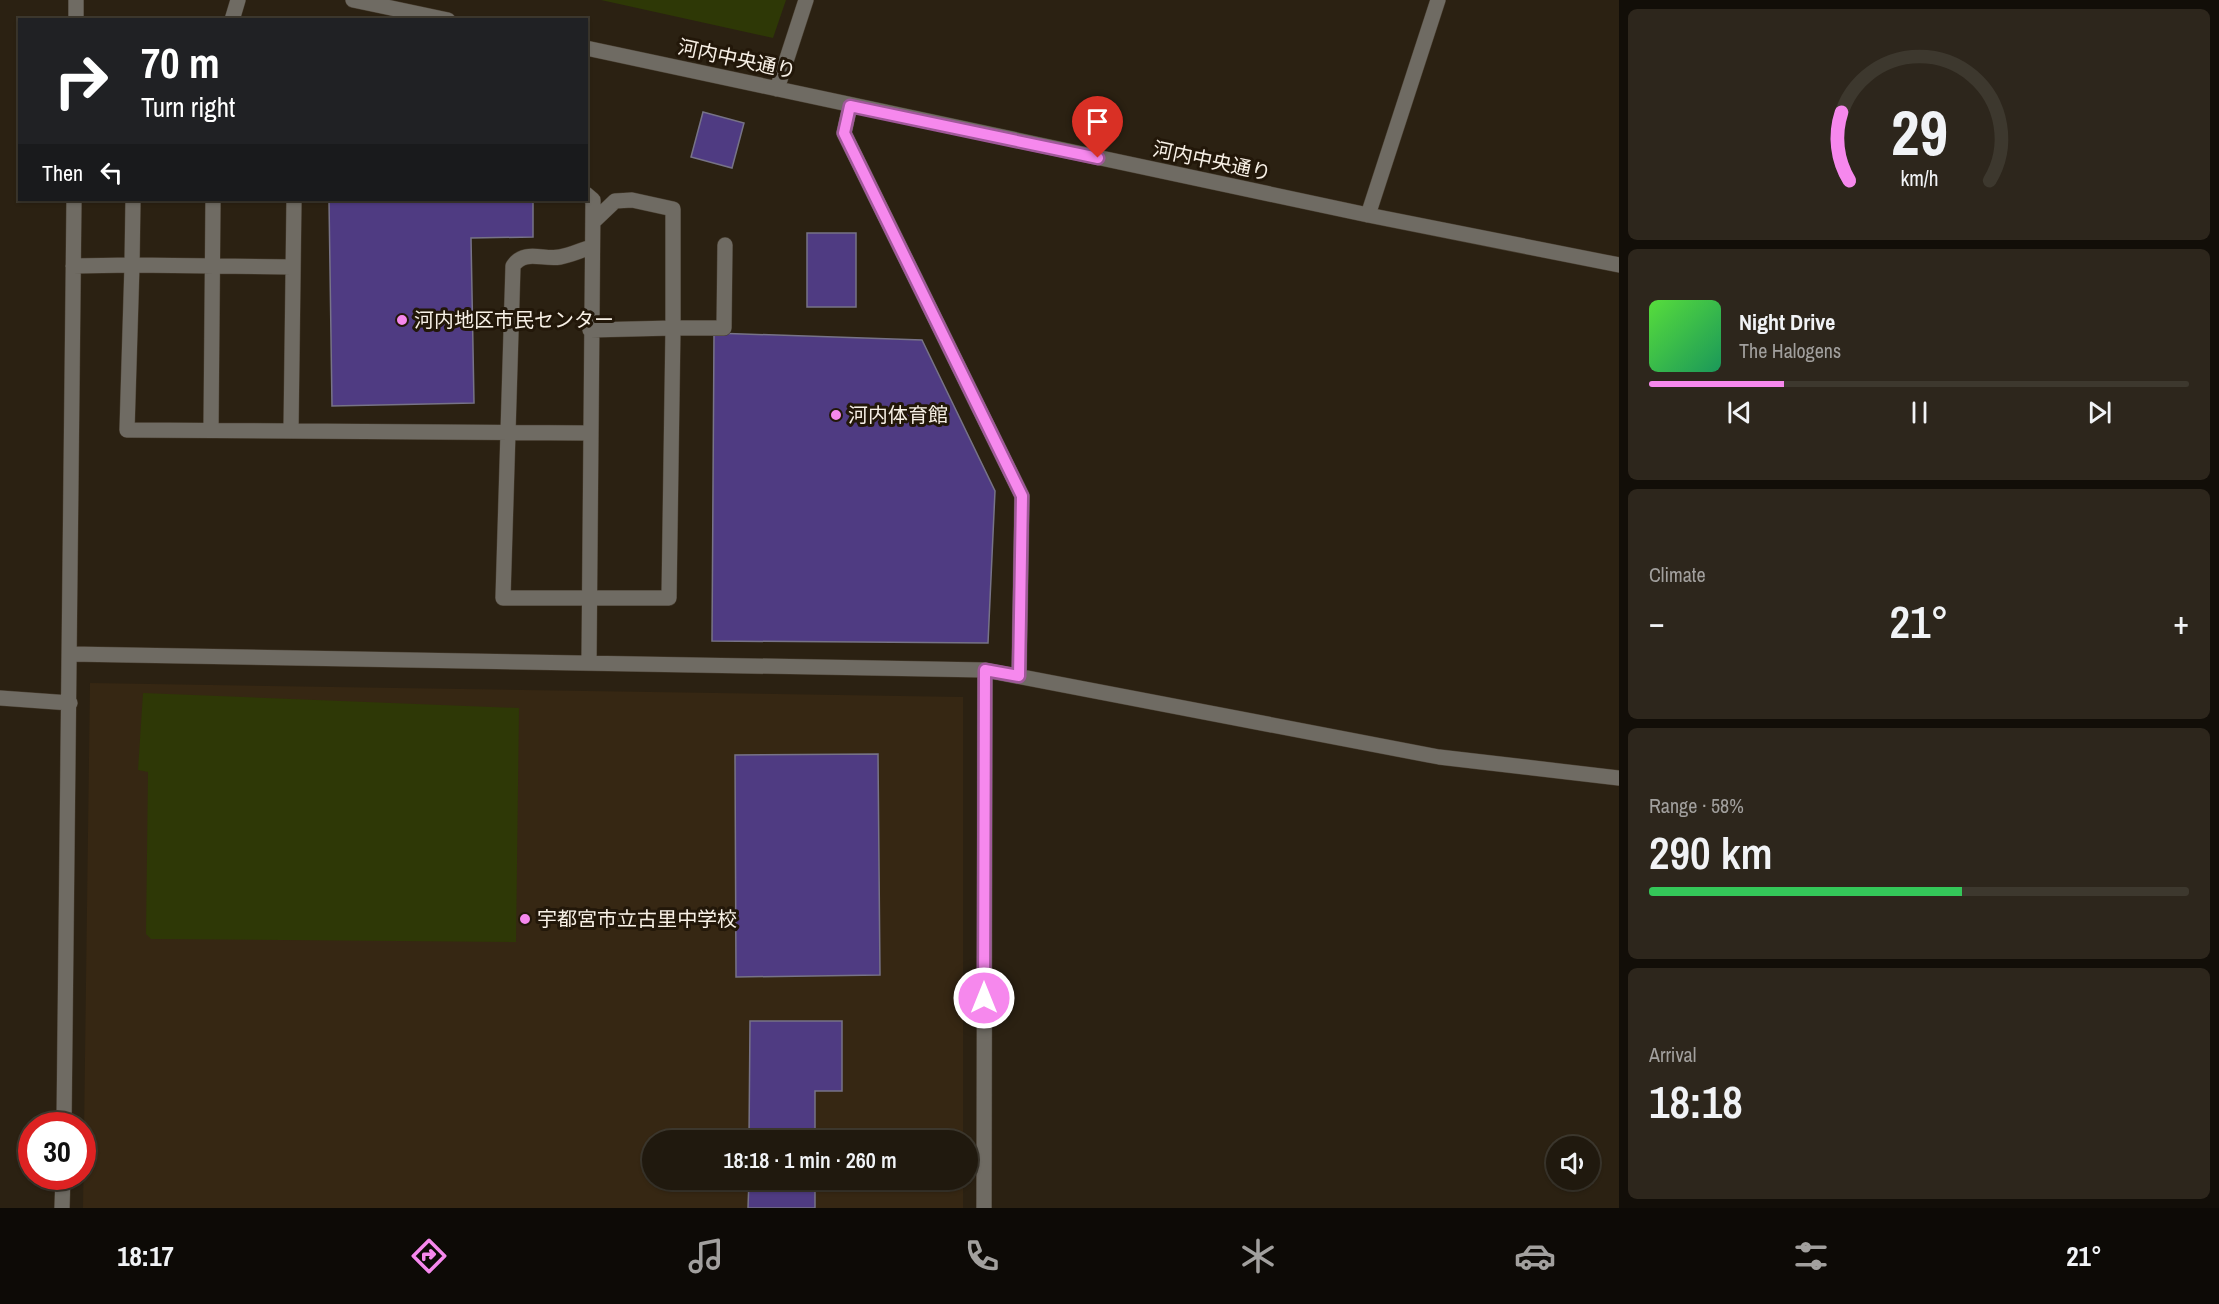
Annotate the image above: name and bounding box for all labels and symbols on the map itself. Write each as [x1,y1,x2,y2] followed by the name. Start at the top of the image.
[676,33,799,84] street label: 河内中央通り
[1072,96,1123,158] pin
[1151,135,1274,186] street label: 河内中央通り
[414,306,614,333] place label: 河内地区市民センター
[395,313,409,327] marker: 河内地区市民センター
[848,401,948,428] place label: 河内体育館
[829,408,843,422] marker: 河内体育館
[537,905,737,932] place label: 宇都宮市立古里中学校
[518,912,532,926] marker: 宇都宮市立古里中学校
[952,966,1016,1030] position arrow
[18,1112,96,1190] speed limit sign: 30

